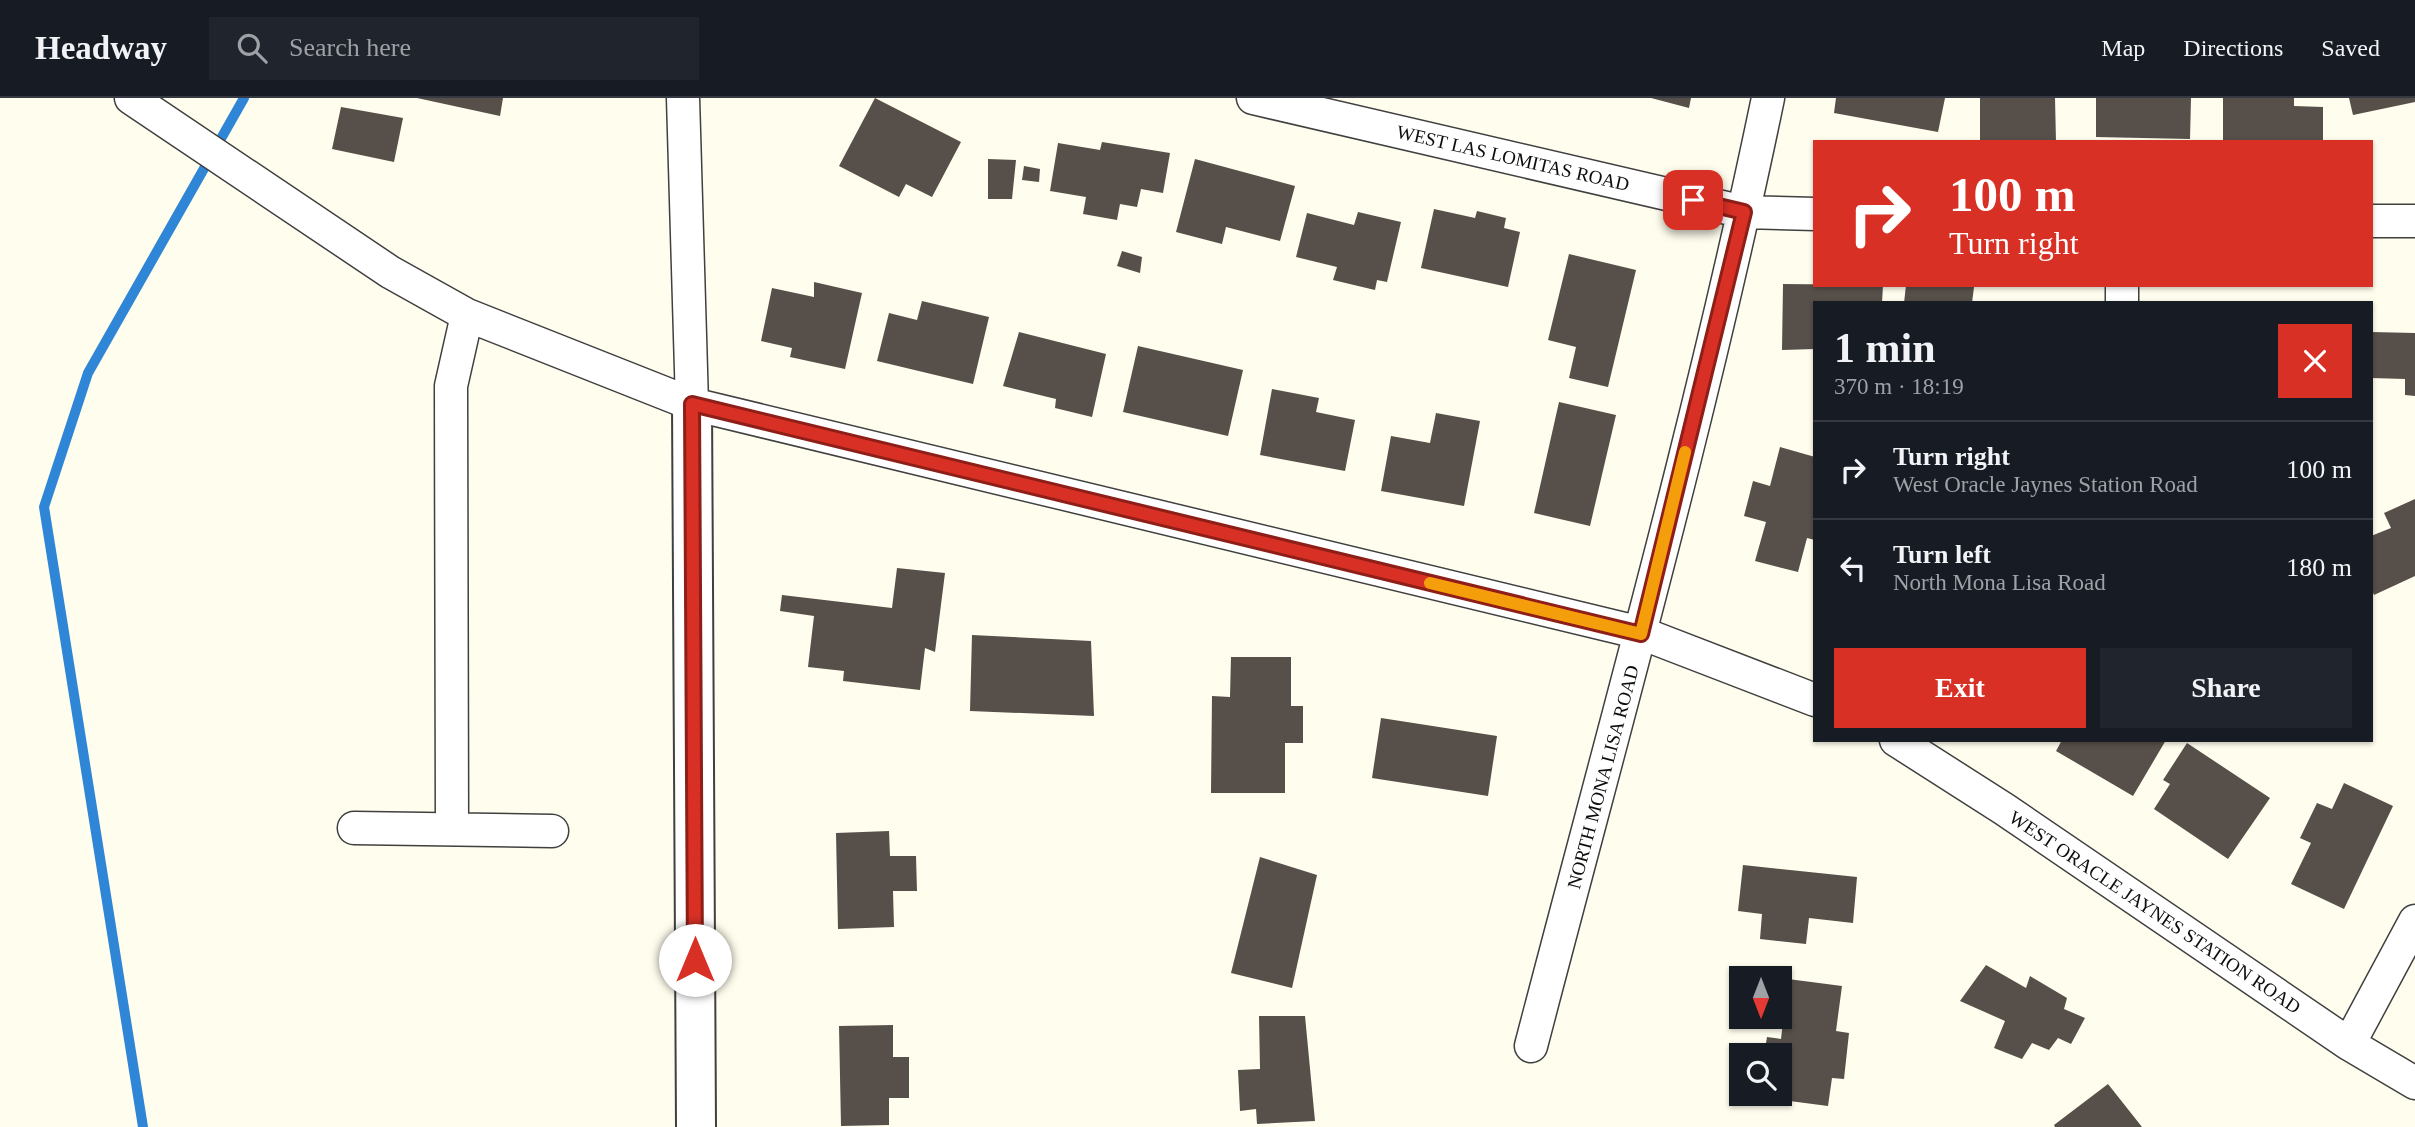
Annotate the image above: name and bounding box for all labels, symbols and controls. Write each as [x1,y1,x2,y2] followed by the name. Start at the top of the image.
[209,17,699,80] search box
[233,29,271,67] icon: search
[35,30,167,66] text: Headway
[289,33,411,62] text: Search here
[2101,35,2145,61] text: Map
[2183,35,2283,61] text: Directions
[2321,35,2380,61] text: Saved
[1395,121,1631,195] street label: WEST LAS LOMITAS ROAD
[1949,167,2076,222] text: 100 m
[1834,168,1925,259] icon: right
[1663,170,1723,230] pin
[1674,181,1712,219] icon: arrive
[1949,225,2079,261] text: Turn right
[2278,324,2352,398] button: close
[1834,325,1936,371] text: 1 min
[1834,374,1964,399] text: 370 m · 18:19
[1893,442,2010,471] text: Turn right
[1834,451,1872,489] icon: right
[2286,455,2352,484] text: 100 m
[1893,472,2198,497] text: West Oracle Jaynes Station Road
[1893,540,1991,569] text: Turn left
[1834,549,1872,587] icon: left
[2286,553,2352,582] text: 180 m
[1893,570,2106,595] text: North Mona Lisa Road
[1834,648,2086,728] button: Exit
[2100,648,2352,728] button: Share
[1563,663,1643,891] street label: NORTH MONA LISA ROAD
[2005,806,2305,1018] street label: WEST ORACLE JAYNES STATION ROAD
[658,923,732,997] position arrow
[1729,966,1792,1029] north arrow
[1729,966,1792,1106] map controls
[1729,1043,1792,1106] button: search

